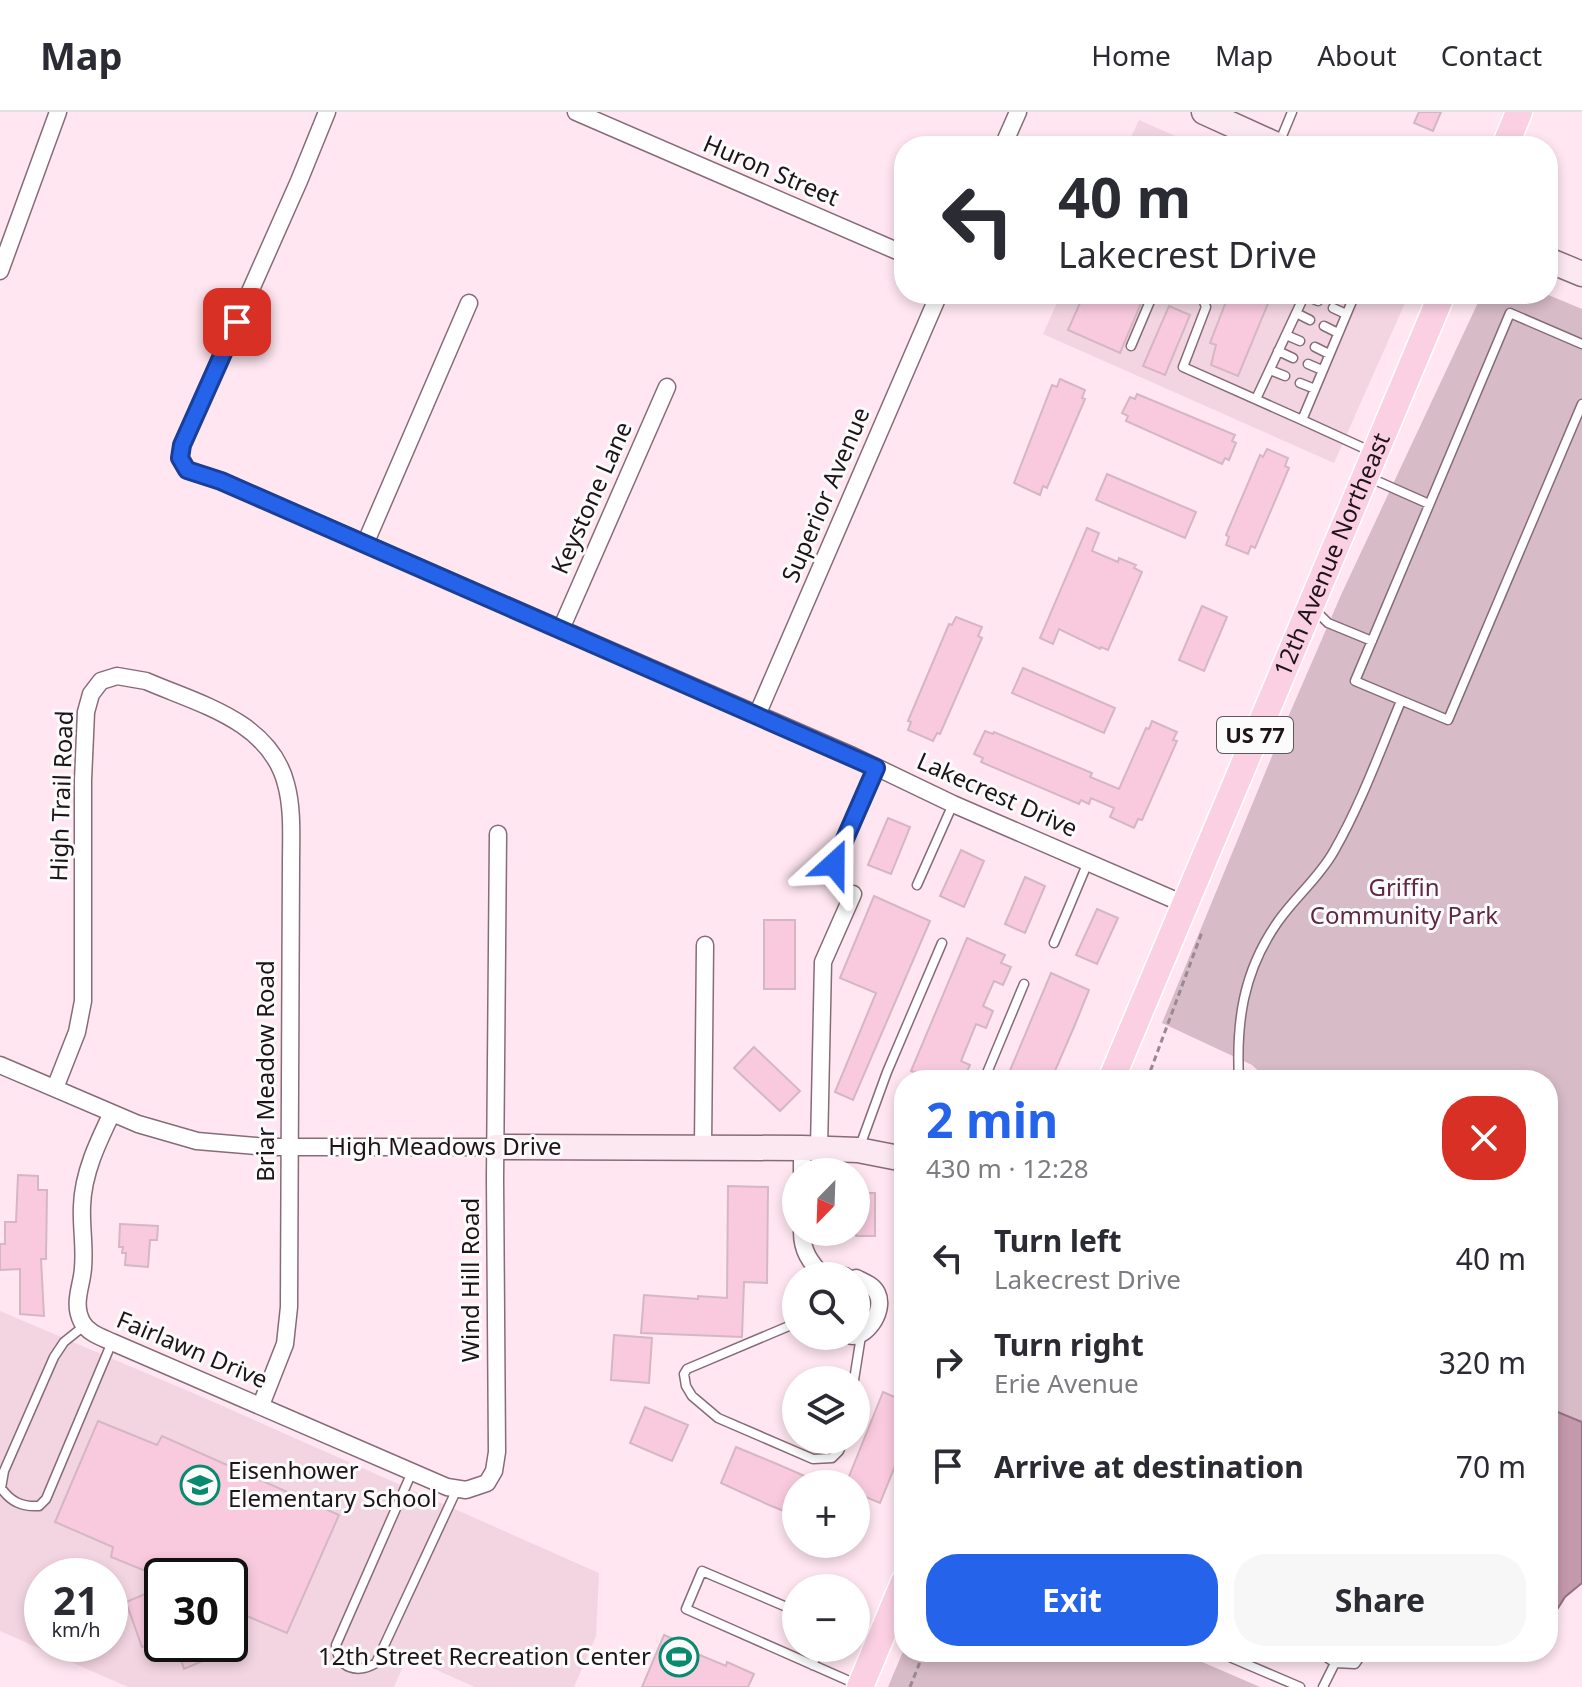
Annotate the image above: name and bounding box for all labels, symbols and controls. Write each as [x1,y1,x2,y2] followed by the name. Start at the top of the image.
[40,29,123,81] text: Map
[1091,36,1171,74] text: Home
[1215,36,1273,74] text: Map
[1317,36,1397,74] text: About
[1441,36,1542,74] text: Contact
[699,126,845,213] street label: Huron Street
[1058,158,1191,234] text: 40 m
[926,168,1030,272] icon: left
[1058,230,1317,279] text: Lakecrest Drive
[203,288,271,356] pin
[215,300,259,344] icon: arrive
[773,402,876,587] street label: Superior Avenue
[542,416,639,579] street label: Keystone Lane
[1265,427,1397,681] street label: 12th Avenue Northeast
[41,710,80,882] street label: High Trail Road
[1217,717,1293,753] road number: US 77
[912,743,1083,844] street label: Lakecrest Drive
[792,822,876,906] position arrow
[1310,870,1498,931] park label: Griffin Community Park
[248,960,281,1182] street label: Briar Meadow Road
[926,1087,1058,1152] text: 2 min
[1442,1096,1526,1180] button: close
[328,1129,562,1162] street label: High Meadows Drive
[926,1150,1089,1186] text: 430 m · 12:28
[782,1158,870,1246] north arrow
[782,1158,870,1662] map controls
[453,1198,486,1362] street label: Wind Hill Road
[994,1220,1122,1261] text: Turn left
[926,1236,970,1280] icon: left
[1456,1238,1526,1279] text: 40 m
[994,1261,1181,1297] text: Lakecrest Drive
[782,1262,870,1350] button: search
[112,1302,273,1395] street label: Fairlawn Drive
[994,1324,1144,1365] text: Turn right
[926,1340,970,1384] icon: right
[1439,1342,1526,1383] text: 320 m
[994,1365,1139,1401] text: Erie Avenue
[782,1366,870,1454] button: layers
[926,1444,970,1488] icon: arrive
[994,1446,1304,1487] text: Arrive at destination
[1456,1446,1526,1487] text: 70 m
[228,1453,437,1514] place label: Eisenhower Elementary School
[179,1464,221,1506] school or university icon: Eisenhower Elementary School
[782,1470,870,1558] button: +
[926,1554,1218,1646] button: Exit
[1234,1554,1526,1646] button: Share
[144,1558,248,1662] speed limit sign: 30
[53,1572,99,1627] text: 21
[782,1574,870,1662] button: −
[51,1616,101,1643] text: km/h
[658,1636,700,1678] sports icon: 12th Street Recreation Center
[318,1639,651,1672] place label: 12th Street Recreation Center

